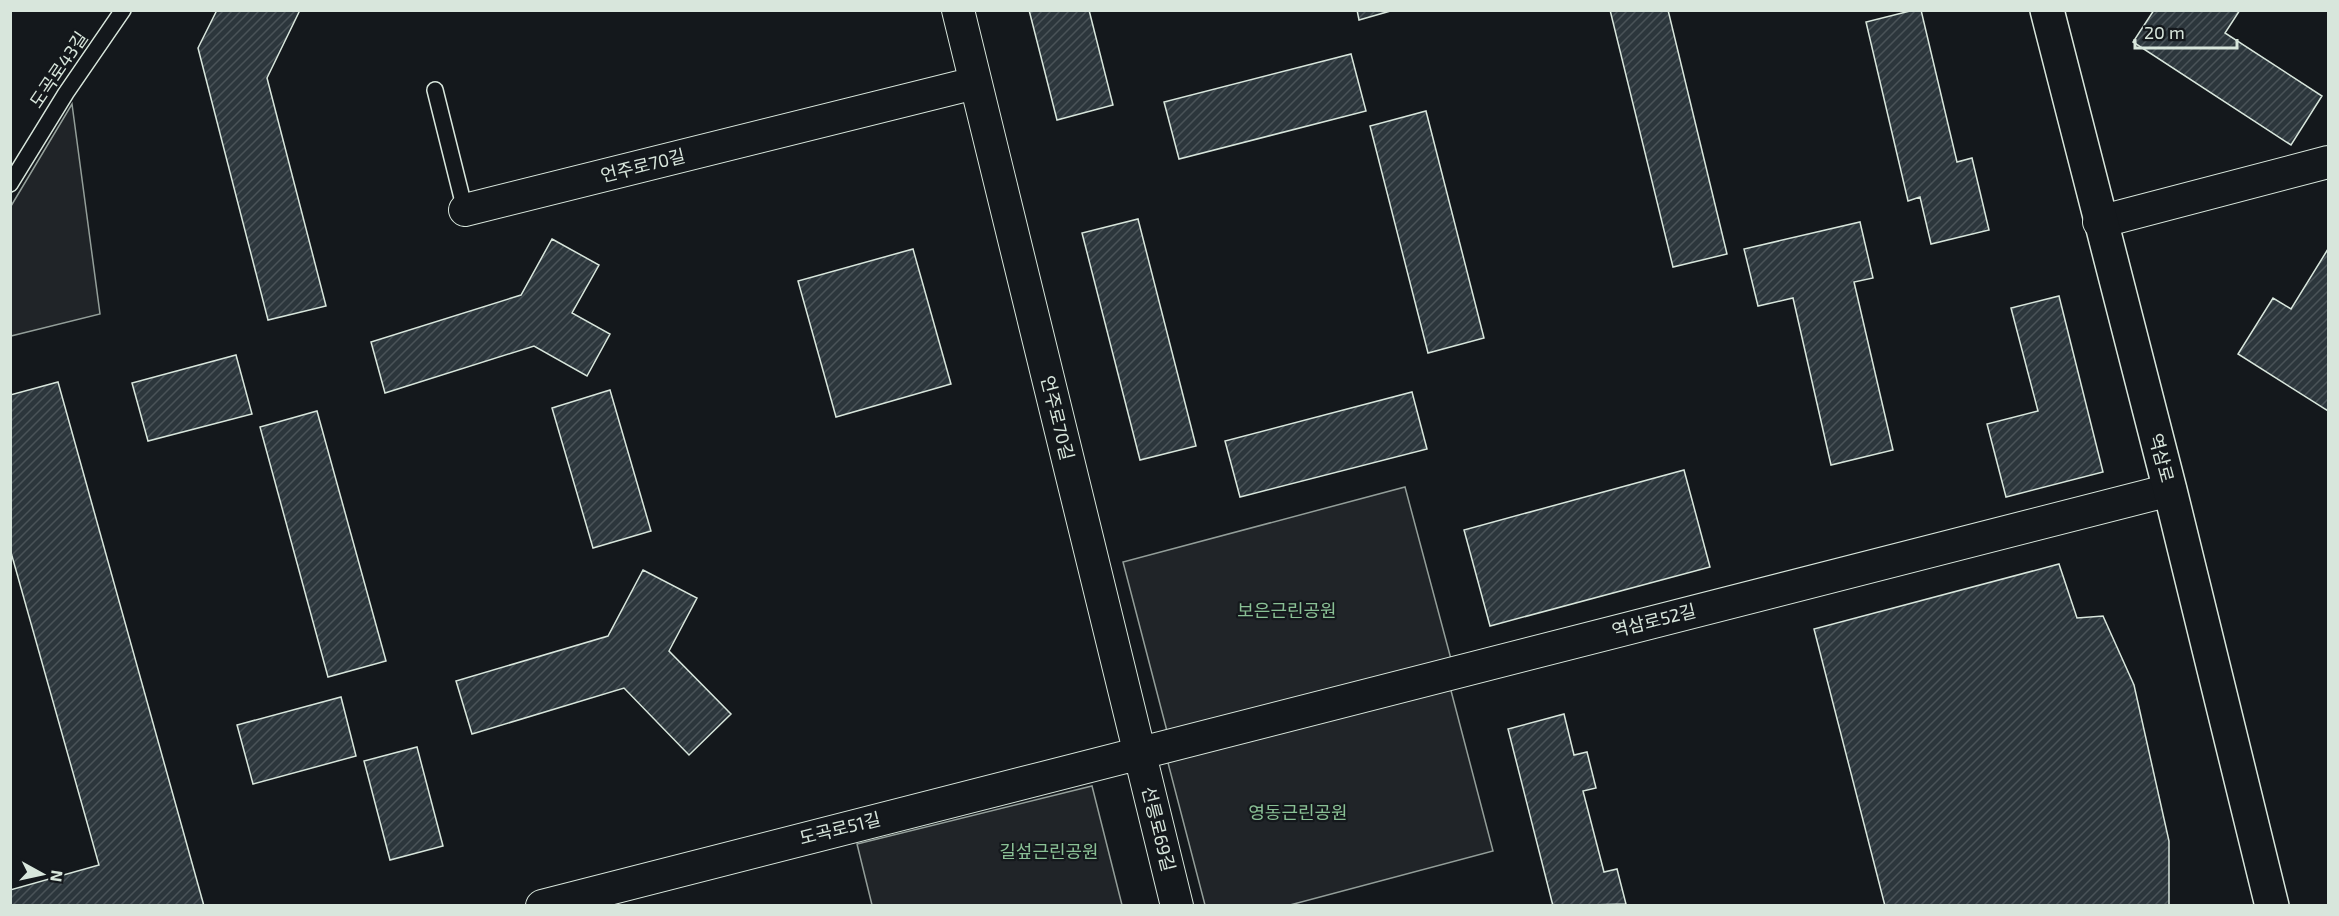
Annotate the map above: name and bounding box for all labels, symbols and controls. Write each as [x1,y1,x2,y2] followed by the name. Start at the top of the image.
[2135,12,2237,50] scale bar
[2144,21,2185,43] text: 20 m
[25,27,92,112] street label: 도곡로43길
[598,144,687,186] street label: 언주로70길
[1037,373,1079,462] street label: 언주로70길
[2145,431,2179,485] street label: 역삼로
[1237,599,1337,621] park label: 보은근린공원
[1609,599,1698,641] street label: 역삼로52길
[1138,784,1180,874] street label: 선릉로69길
[1248,801,1348,823] park label: 영동근린공원
[797,807,883,849] street label: 도곡로51길
[999,840,1099,862] park label: 길섶근린공원
[12,844,72,904] north arrow
[47,869,68,883] text: N

